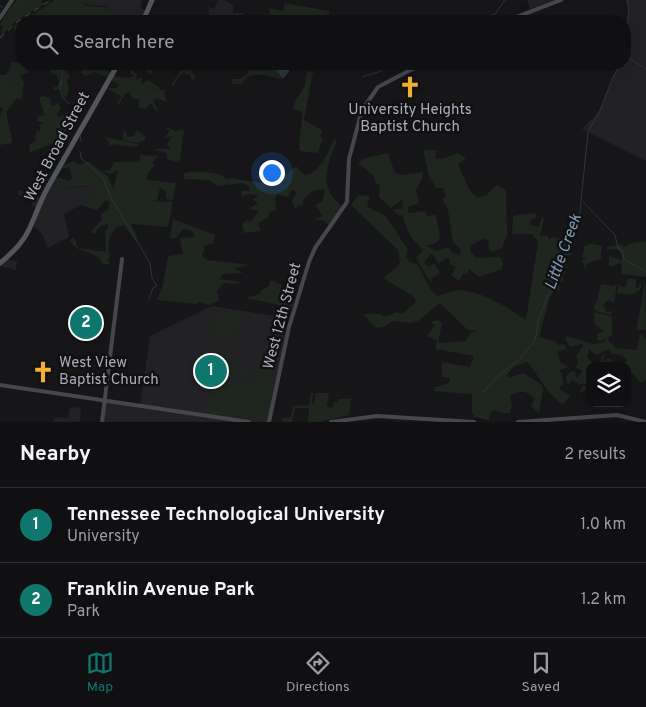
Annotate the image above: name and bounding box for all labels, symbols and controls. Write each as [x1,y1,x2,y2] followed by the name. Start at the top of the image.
[15,15,631,70] search box
[33,29,61,57] icon: search
[73,31,175,55] text: Search here
[397,74,423,100] church icon: University Heights Baptist Church
[21,89,95,205] street label: West Broad Street
[348,101,472,137] place label: University Heights Baptist Church
[259,160,285,186] your location
[541,210,587,293] water label: Little Creek
[260,261,306,371] street label: West 12th Street
[70,304,102,342] pin: 2
[195,352,227,390] pin: 1
[59,354,159,390] place label: West View Baptist Church
[30,359,56,385] church icon: West View Baptist Church
[586,362,631,407] map controls
[586,362,631,407] button: layers
[20,441,91,468] text: Nearby
[564,445,626,465] text: 2 results
[67,503,385,527] text: Tennessee Technological University
[33,515,39,535] text: 1
[580,515,626,535] text: 1.0 km
[67,527,140,547] text: University
[67,578,255,602] text: Franklin Avenue Park
[31,590,41,610] text: 2
[581,590,626,610] text: 1.2 km
[67,602,100,622] text: Park
[86,649,114,696] tab: Map
[286,649,350,696] tab: Directions
[522,649,560,696] tab: Saved

